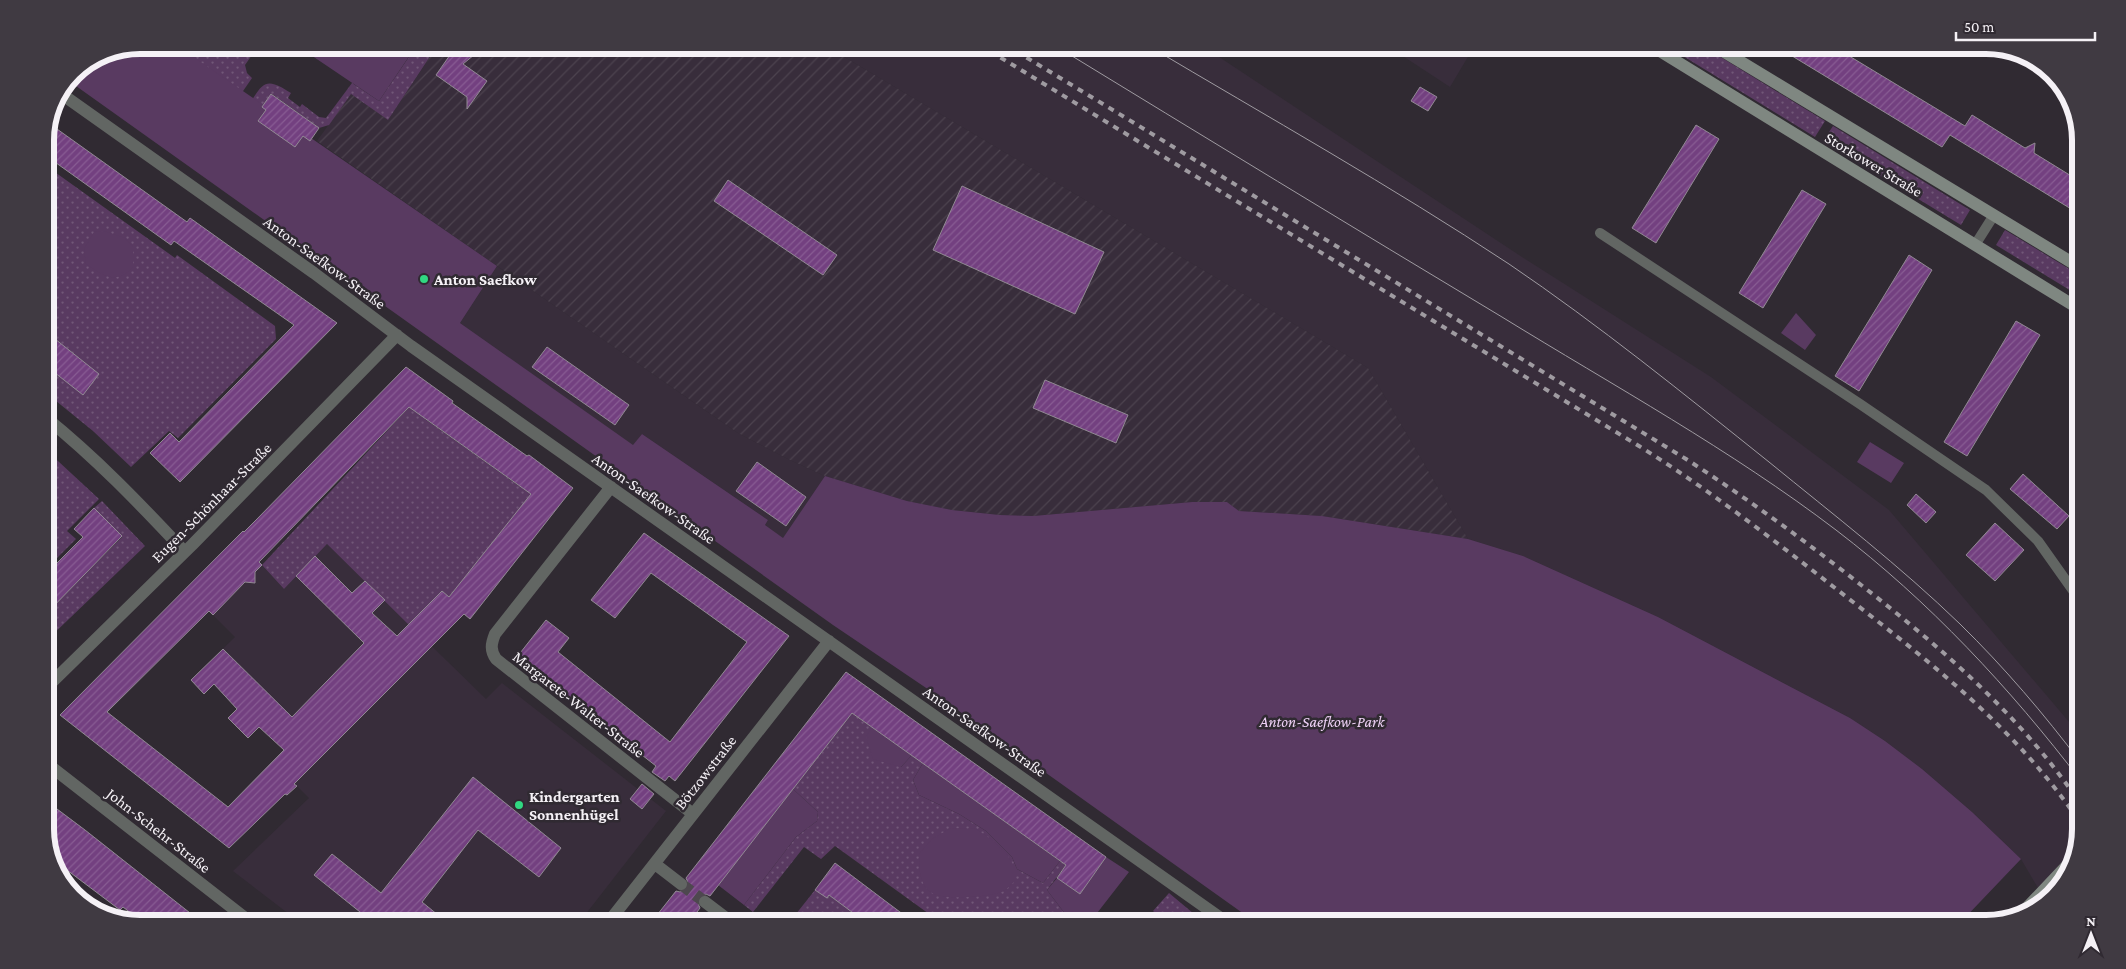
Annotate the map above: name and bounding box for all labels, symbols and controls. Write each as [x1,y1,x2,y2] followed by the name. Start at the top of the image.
[1956,10,2095,42] scale bar
[1964,19,1994,35] text: 50 m
[1822,129,1925,200] street label: Storkower Straße
[261,213,389,312] street label: Anton-Saefkow-Straße
[433,271,537,288] place label: Anton Saefkow
[418,273,430,285] marker: Anton Saefkow
[148,439,275,566] street label: Eugen-Schönhaar-Straße
[589,450,718,547] street label: Anton-Saefkow-Straße
[509,648,648,762] street label: Margarete-Walter-Straße
[920,683,1049,780] street label: Anton-Saefkow-Straße
[1258,713,1386,731] park label: Anton-Saefkow-Park
[671,732,739,812] street label: Bötzowstraße
[101,783,214,877] street label: John-Schehr-Straße
[529,788,620,823] place label: Kindergarten Sonnenhügel
[513,799,525,811] marker: Kindergarten Sonnenhügel
[2066,909,2116,959] north arrow
[2086,913,2096,929] text: N

